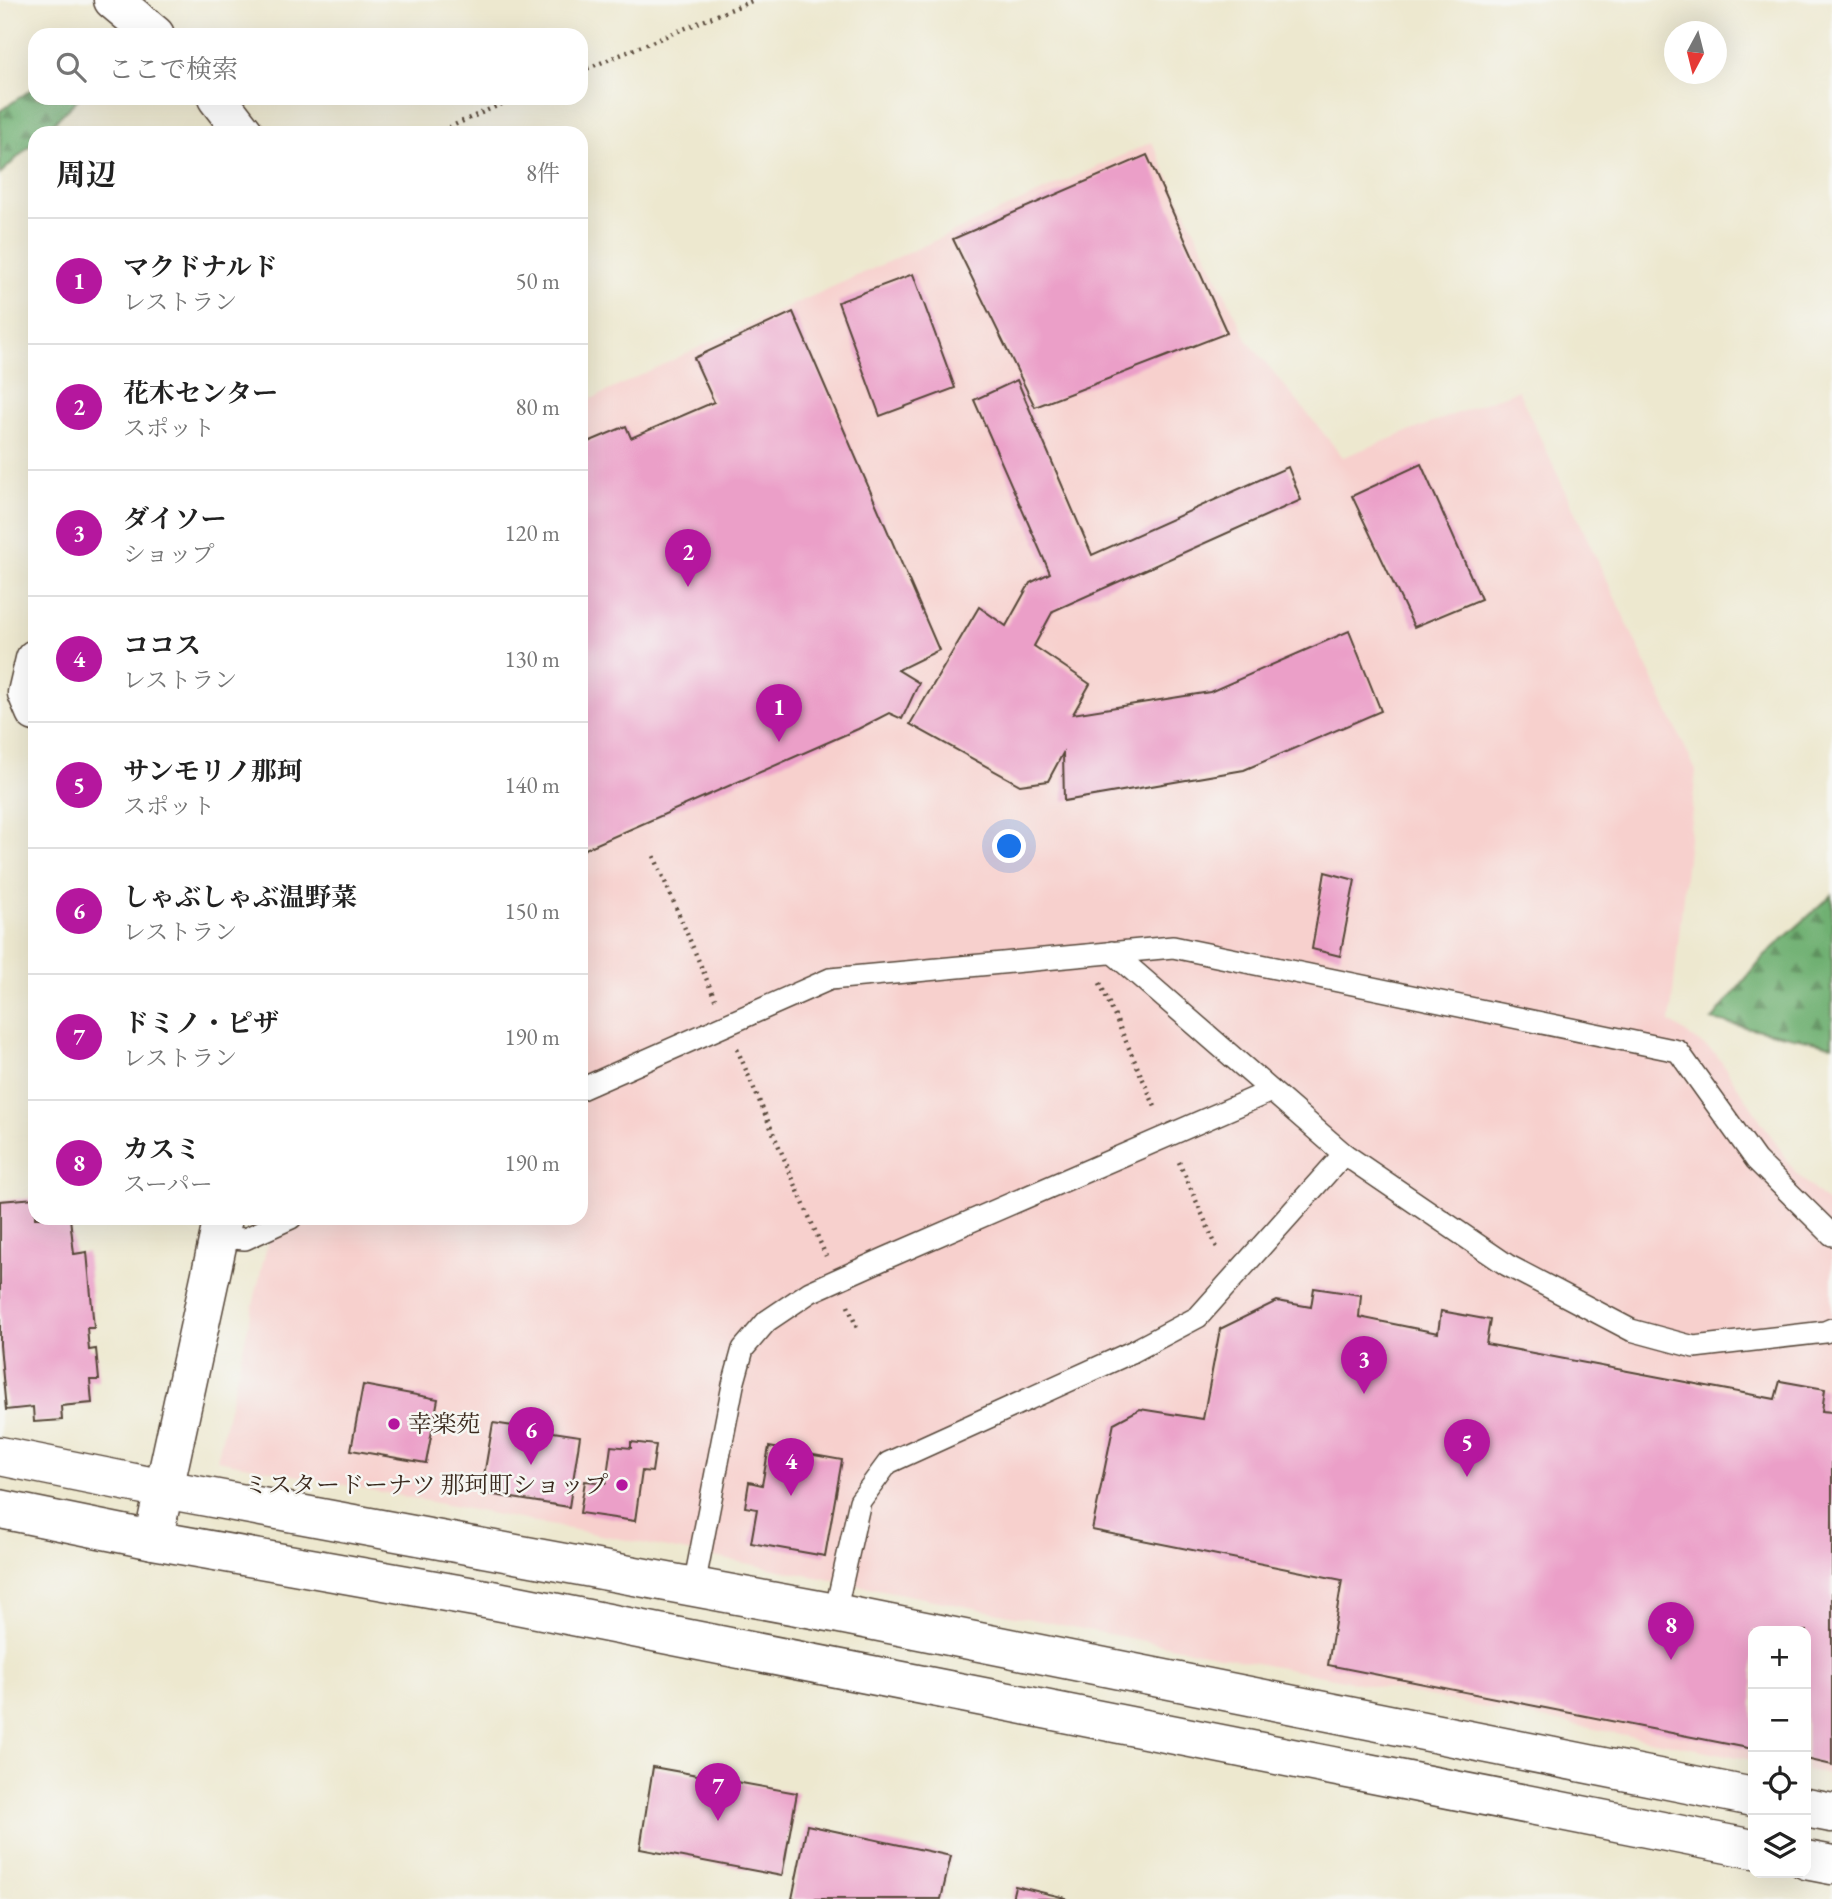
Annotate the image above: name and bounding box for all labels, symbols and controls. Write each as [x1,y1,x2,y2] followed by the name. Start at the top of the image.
[1664,21,1727,84] north arrow
[28,28,588,105] search box
[52,48,90,86] icon: search
[108,52,238,86] text: ここで検索
[56,155,116,194] text: 周辺
[526,158,560,188] text: 8件
[123,250,278,284] text: マクドナルド
[73,266,85,296] text: 1
[515,266,560,296] text: 50 m
[123,287,237,317] text: レストラン
[123,376,278,410] text: 花木センター
[73,392,85,422] text: 2
[515,392,560,422] text: 80 m
[123,413,215,443] text: スポット
[123,502,226,536] text: ダイソー
[73,518,85,548] text: 3
[504,518,560,548] text: 120 m
[665,529,711,587] pin: 2
[123,539,215,569] text: ショップ
[123,628,201,662] text: ココス
[73,644,85,674] text: 4
[504,644,560,674] text: 130 m
[123,665,237,695] text: レストラン
[756,684,802,742] pin: 1
[123,754,303,788] text: サンモリノ那珂
[73,770,85,800] text: 5
[504,770,560,800] text: 140 m
[123,791,215,821] text: スポット
[992,829,1026,863] your location
[123,880,357,914] text: しゃぶしゃぶ温野菜
[73,896,85,926] text: 6
[504,896,560,926] text: 150 m
[123,917,237,947] text: レストラン
[123,1006,279,1040] text: ドミノ・ピザ
[73,1022,85,1052] text: 7
[504,1022,560,1052] text: 190 m
[123,1043,237,1073] text: レストラン
[123,1132,201,1166] text: カスミ
[73,1148,85,1178] text: 8
[504,1148,560,1178] text: 190 m
[123,1169,213,1199] text: スーパー
[1341,1336,1387,1394] pin: 3
[508,1407,554,1465] pin: 6
[408,1408,480,1439] place label: 幸楽苑
[386,1416,402,1432] marker: 幸楽苑
[1444,1419,1490,1477] pin: 5
[768,1438,814,1496] pin: 4
[244,1469,608,1500] place label: ミスタードーナツ 那珂町ショップ
[614,1477,630,1493] marker: ミスタードーナツ 那珂町ショップ
[1648,1602,1694,1660] pin: 8
[1748,1626,1811,1878] map controls
[1748,1626,1811,1689] button: +
[1748,1689,1811,1752] button: −
[1748,1752,1811,1815] button: locate
[695,1763,741,1821] pin: 7
[1748,1815,1811,1878] button: layers

